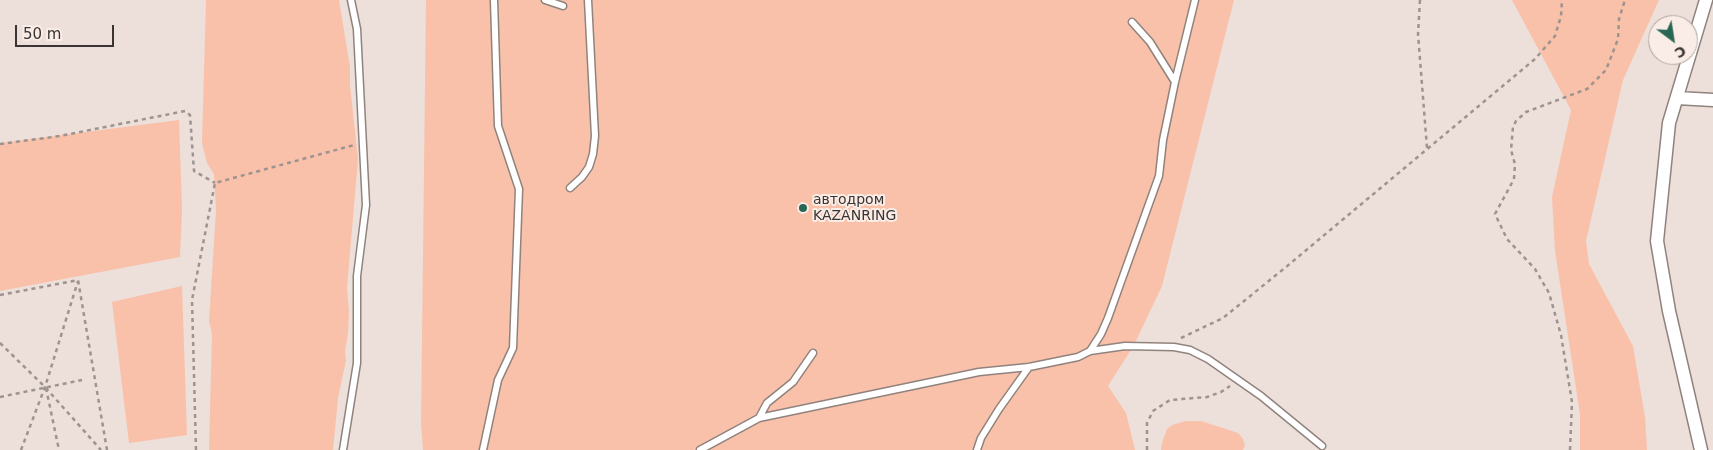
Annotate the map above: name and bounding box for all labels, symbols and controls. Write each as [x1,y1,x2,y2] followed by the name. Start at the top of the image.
[18,15,116,47] scale bar
[1648,15,1698,65] north arrow
[23,25,61,43] text: 50 m
[1672,42,1689,62] text: С
[813,192,896,224] place label: автодром KAZANRING
[797,202,809,214] marker: автодром KAZANRING

